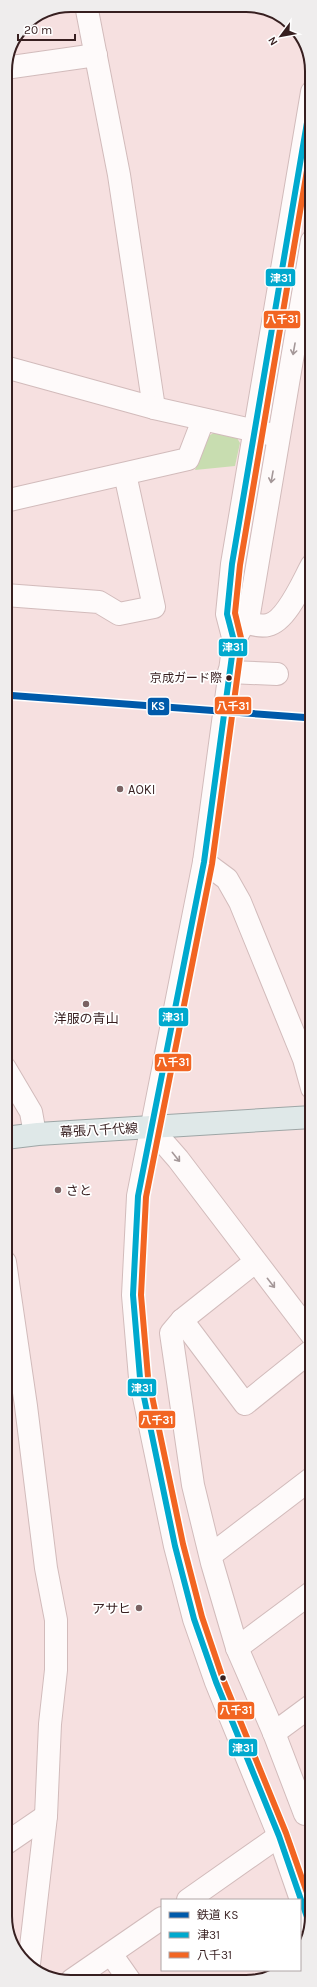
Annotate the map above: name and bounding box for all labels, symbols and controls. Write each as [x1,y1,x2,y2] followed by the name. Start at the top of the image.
[18,16,75,42] scale bar
[261,16,301,56] north arrow
[24,23,52,37] text: 20 m
[265,34,281,48] text: N
[265,268,296,287] line badge: 津31
[270,272,292,285] text: 津31
[263,310,301,329] line badge: 八千31
[266,313,298,326] text: 八千31
[290,342,298,355] one-way arrow
[268,470,276,483] one-way arrow
[218,638,248,657] line badge: 津31
[222,641,244,654] text: 津31
[150,671,222,685] place label: 京成ガード際
[224,673,234,683] marker: 京成ガード際
[214,696,252,715] line badge: 八千31
[147,697,170,716] line badge: KS
[151,700,165,713] text: KS
[217,700,249,713] text: 八千31
[128,782,155,797] place label: AOKI
[115,784,125,794] marker: AOKI
[81,999,91,1009] marker: 洋服の青山
[158,1007,189,1027] line badge: 津31
[53,1011,119,1026] place label: 洋服の青山
[162,1011,184,1024] text: 津31
[154,1053,192,1072] line badge: 八千31
[157,1056,189,1069] text: 八千31
[60,1120,138,1140] street label: 幕張八千代線
[171,1151,180,1162] one-way arrow
[66,1183,92,1198] place label: さと
[53,1185,63,1195] marker: さと
[267,1277,276,1288] one-way arrow
[127,1378,157,1397] line badge: 津31
[131,1382,153,1395] text: 津31
[138,1410,176,1429] line badge: 八千31
[141,1414,173,1427] text: 八千31
[92,1601,131,1616] place label: アサヒ
[134,1603,144,1613] marker: アサヒ
[218,1673,228,1683] unlabelled marker
[217,1701,255,1720] line badge: 八千31
[220,1704,252,1717] text: 八千31
[228,1738,258,1757] line badge: 津31
[232,1742,254,1755] text: 津31
[161,1899,301,1971] legend
[197,1908,238,1922] text: 鉄道 KS
[197,1928,220,1942] text: 津31
[197,1948,232,1962] text: 八千31

